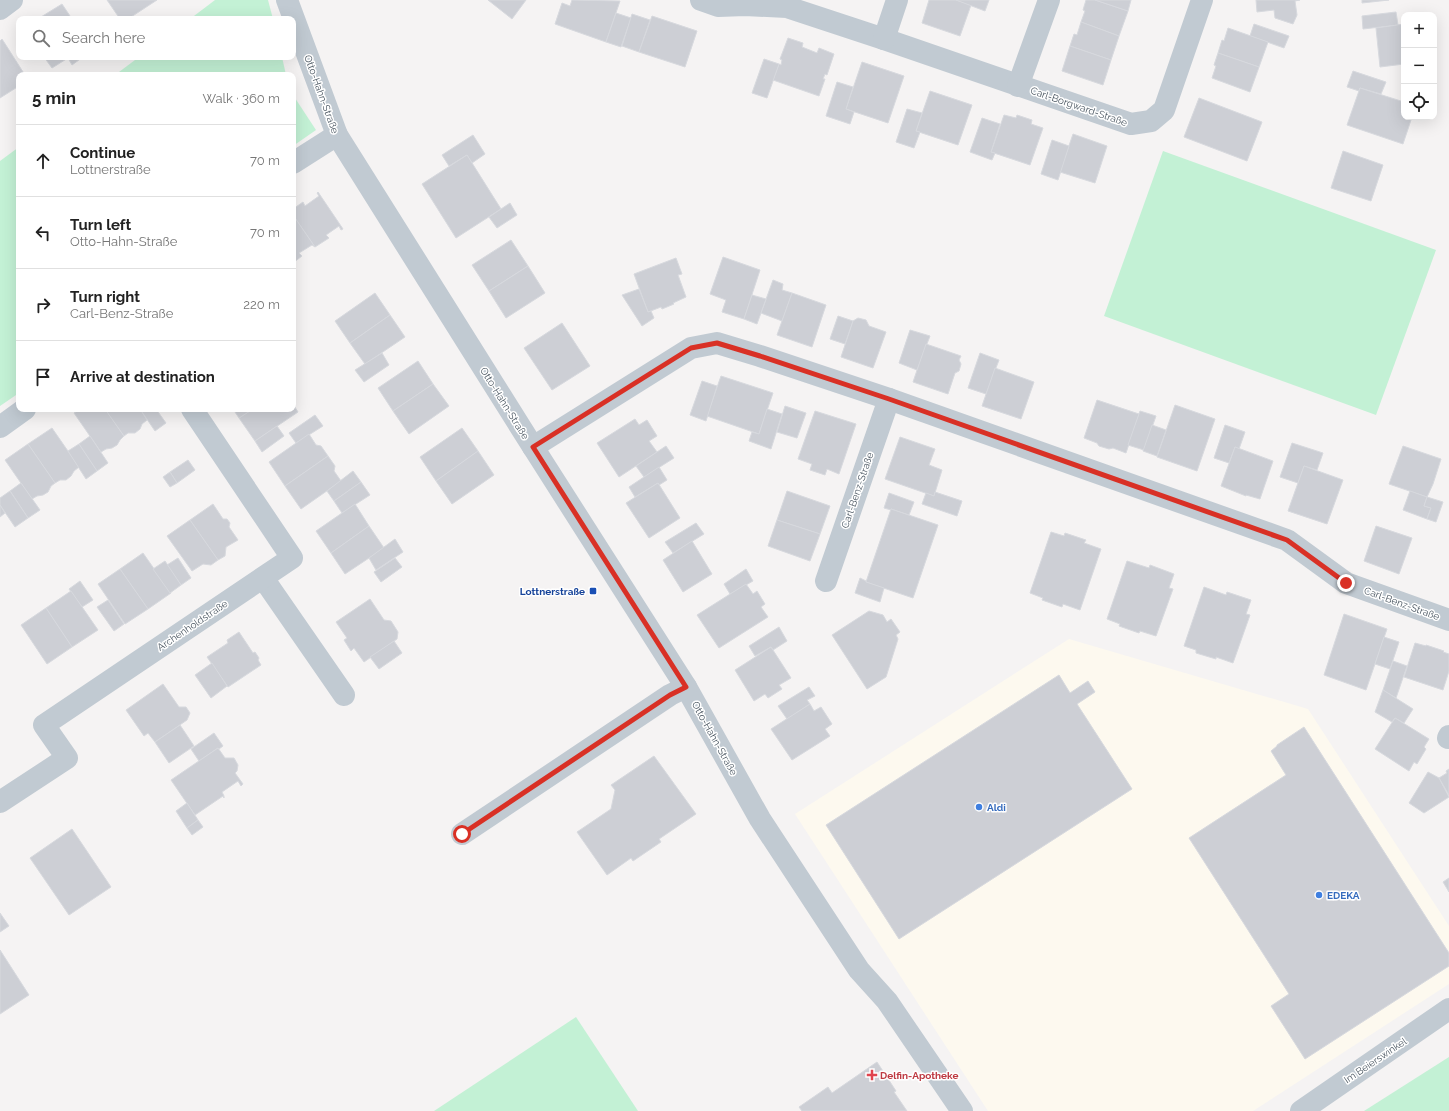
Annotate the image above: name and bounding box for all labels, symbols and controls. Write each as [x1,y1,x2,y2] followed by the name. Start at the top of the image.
[1401,12,1437,120] map controls
[1401,12,1437,48] button: +
[16,16,296,60] search box
[30,27,52,49] icon: search
[62,29,145,47] text: Search here
[1401,48,1437,84] button: −
[302,53,341,135] street label: Otto-Hahn-Straße
[1401,84,1437,120] button: locate
[1029,85,1129,128] street label: Carl-Borgward-Straße
[32,88,76,108] text: 5 min
[202,91,280,106] text: Walk · 360 m
[70,144,135,162] text: Continue
[32,150,54,172] icon: ahead
[250,153,280,168] text: 70 m
[70,162,151,177] text: Lottnerstraße
[70,216,131,234] text: Turn left
[32,222,54,244] icon: left
[250,225,280,240] text: 70 m
[70,234,177,249] text: Otto-Hahn-Straße
[70,288,140,306] text: Turn right
[32,294,54,316] icon: right
[243,297,280,312] text: 220 m
[70,306,173,321] text: Carl-Benz-Straße
[478,365,531,441] street label: Otto-Hahn-Straße
[32,366,54,388] icon: arrive
[70,368,215,386] text: Arrive at destination
[839,451,876,530] street label: Carl-Benz-Straße
[1337,574,1355,592] route end
[1363,585,1441,622] street label: Carl-Benz-Straße
[520,586,585,597] place label: Lottnerstraße
[588,586,598,596] marker: Lottnerstraße
[155,598,230,653] street label: Archenholdstraße
[690,699,739,777] street label: Otto-Hahn-Straße
[974,802,984,812] marker: Aldi
[987,802,1006,813] place label: Aldi
[453,825,471,843] route start
[1314,890,1324,900] marker: EDEKA
[1327,890,1360,901] place label: EDEKA
[1342,1035,1409,1085] street label: Im Beierswinkel
[867,1070,877,1080] marker: Delfin-Apotheke
[880,1070,958,1081] place label: Delfin-Apotheke

